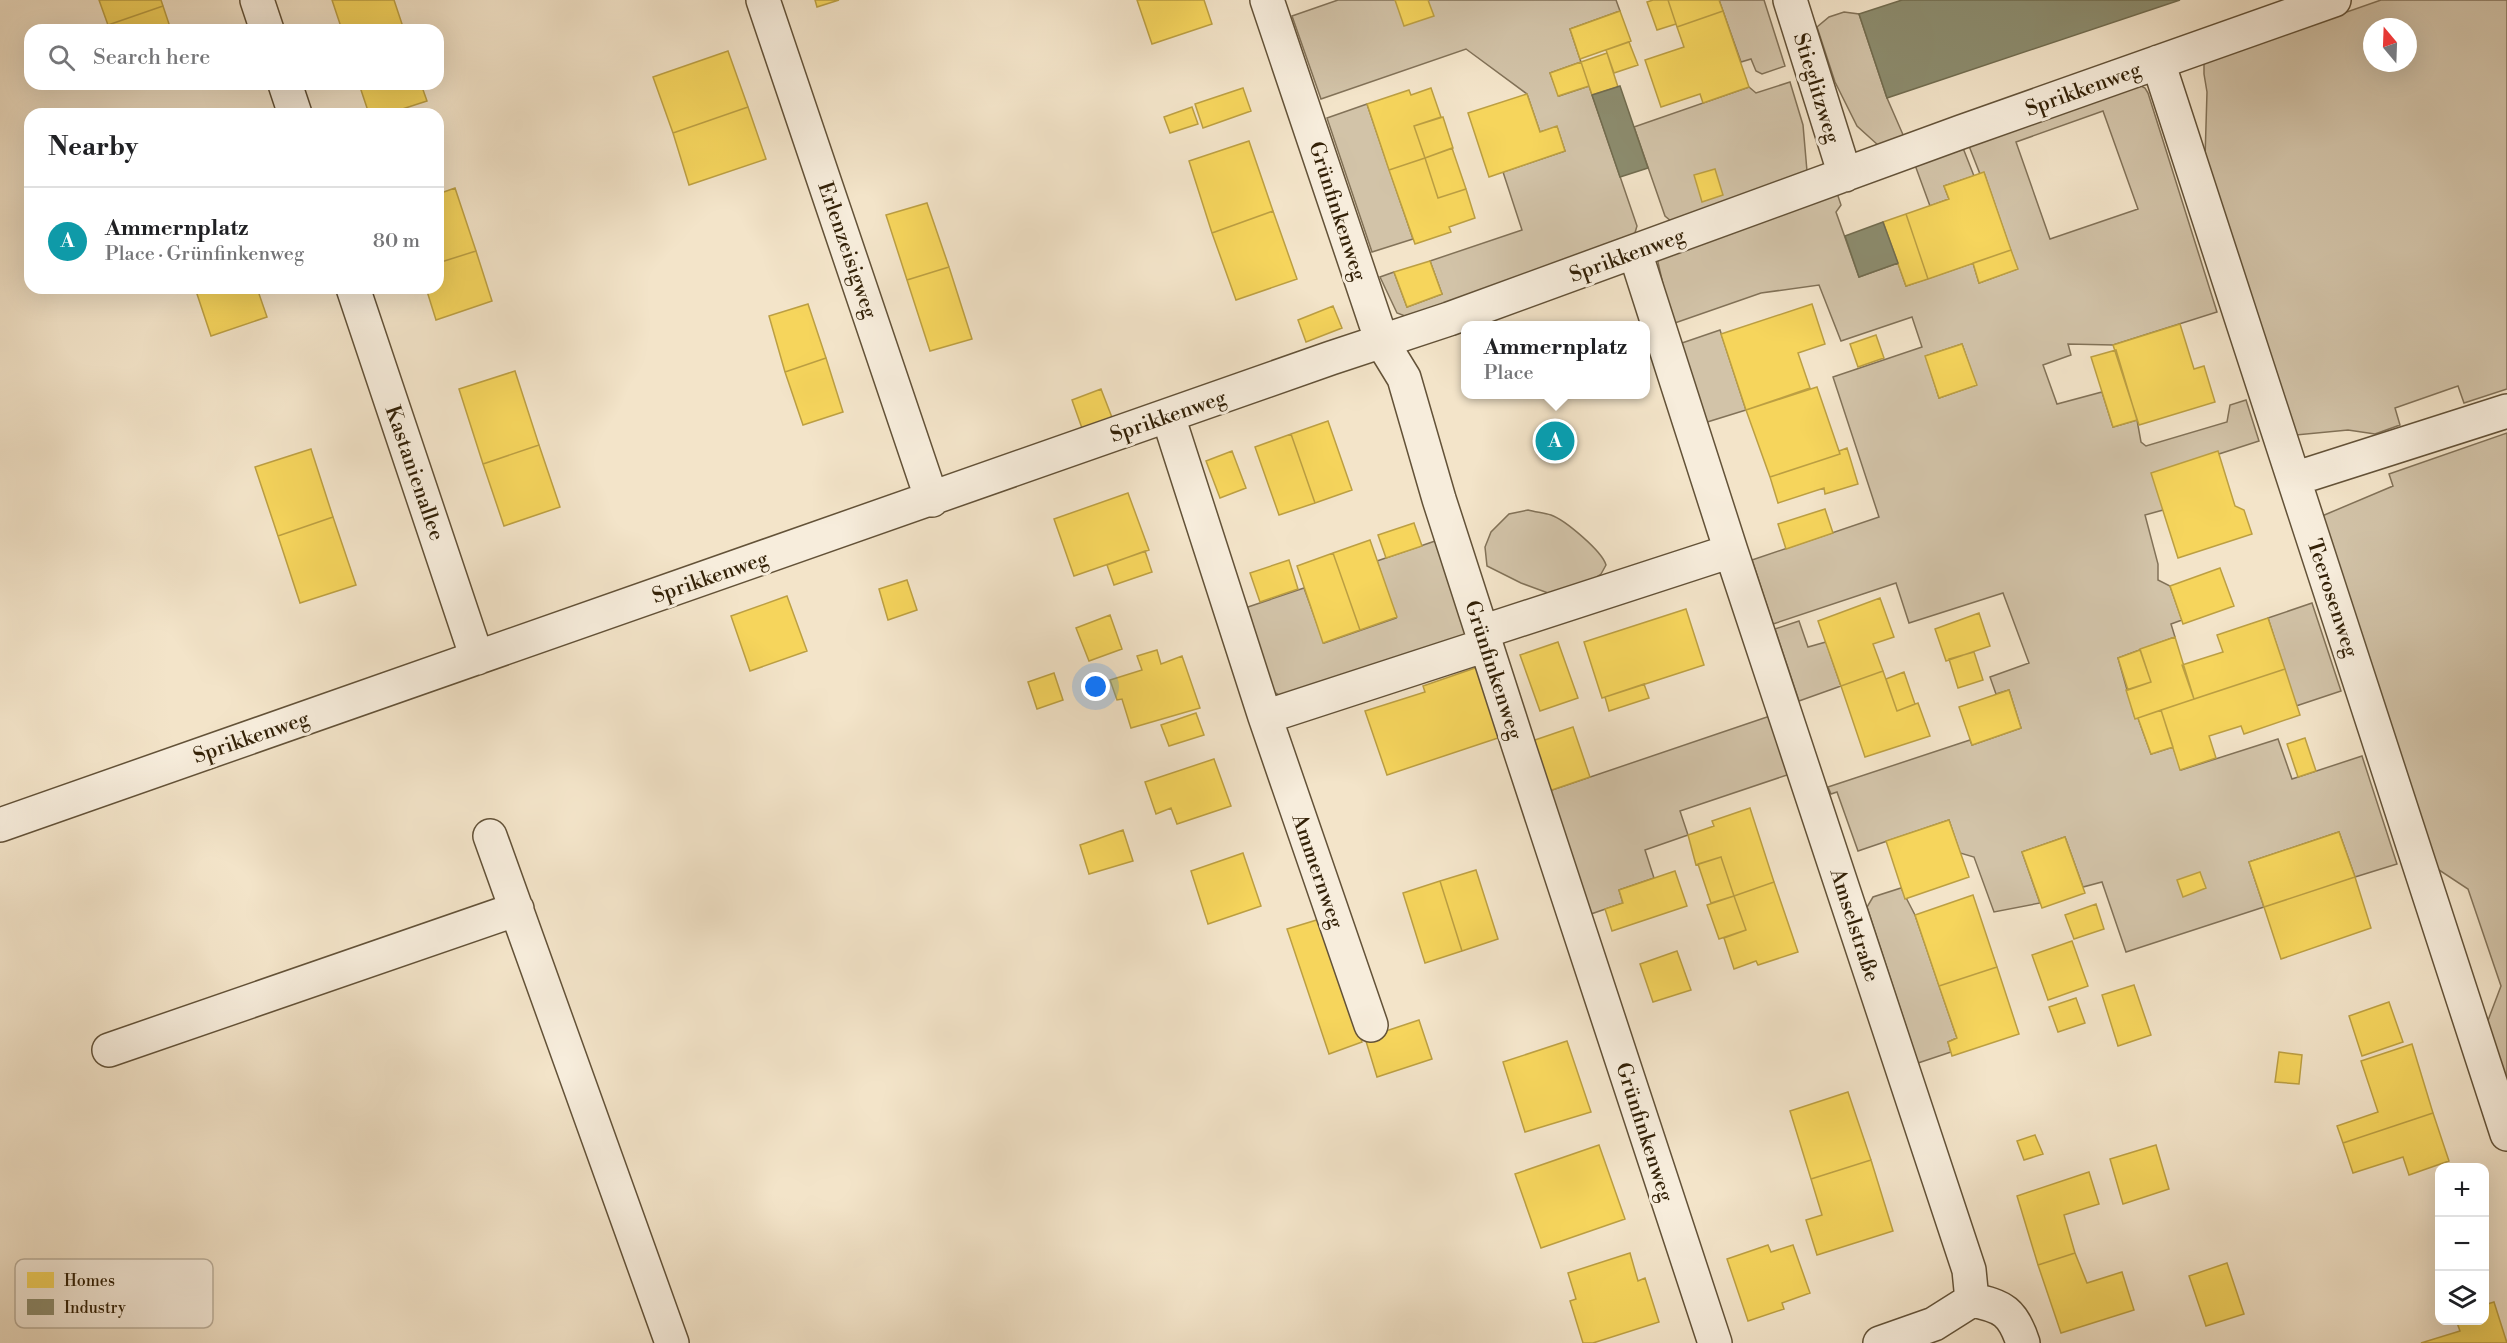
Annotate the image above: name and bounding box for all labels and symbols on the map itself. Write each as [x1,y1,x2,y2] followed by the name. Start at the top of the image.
[2363,18,2417,72] north arrow
[1787,30,1845,147] street label: Stieglitzweg
[2022,57,2145,123] street label: Sprikkenweg
[1302,138,1372,284] street label: Grünfinkenweg
[811,178,883,322] street label: Erlenzeisigweg
[1566,223,1689,289] street label: Sprikkenweg
[1107,385,1230,449] street label: Sprikkenweg
[379,402,449,544] street label: Kastanienallee
[1536,418,1574,464] pin: A
[2301,536,2363,661] street label: Teerosenweg
[649,546,772,610] street label: Sprikkenweg
[1458,597,1528,743] street label: Grünfinkenweg
[1081,672,1110,701] your location
[190,706,313,770] street label: Sprikkenweg
[1285,810,1349,932] street label: Ammernweg
[1823,864,1885,985] street label: Amselstraße
[1609,1059,1679,1205] street label: Grünfinkenweg
[15,1259,213,1328] legend
[64,1271,115,1291] text: Homes
[64,1298,126,1318] text: Industry

